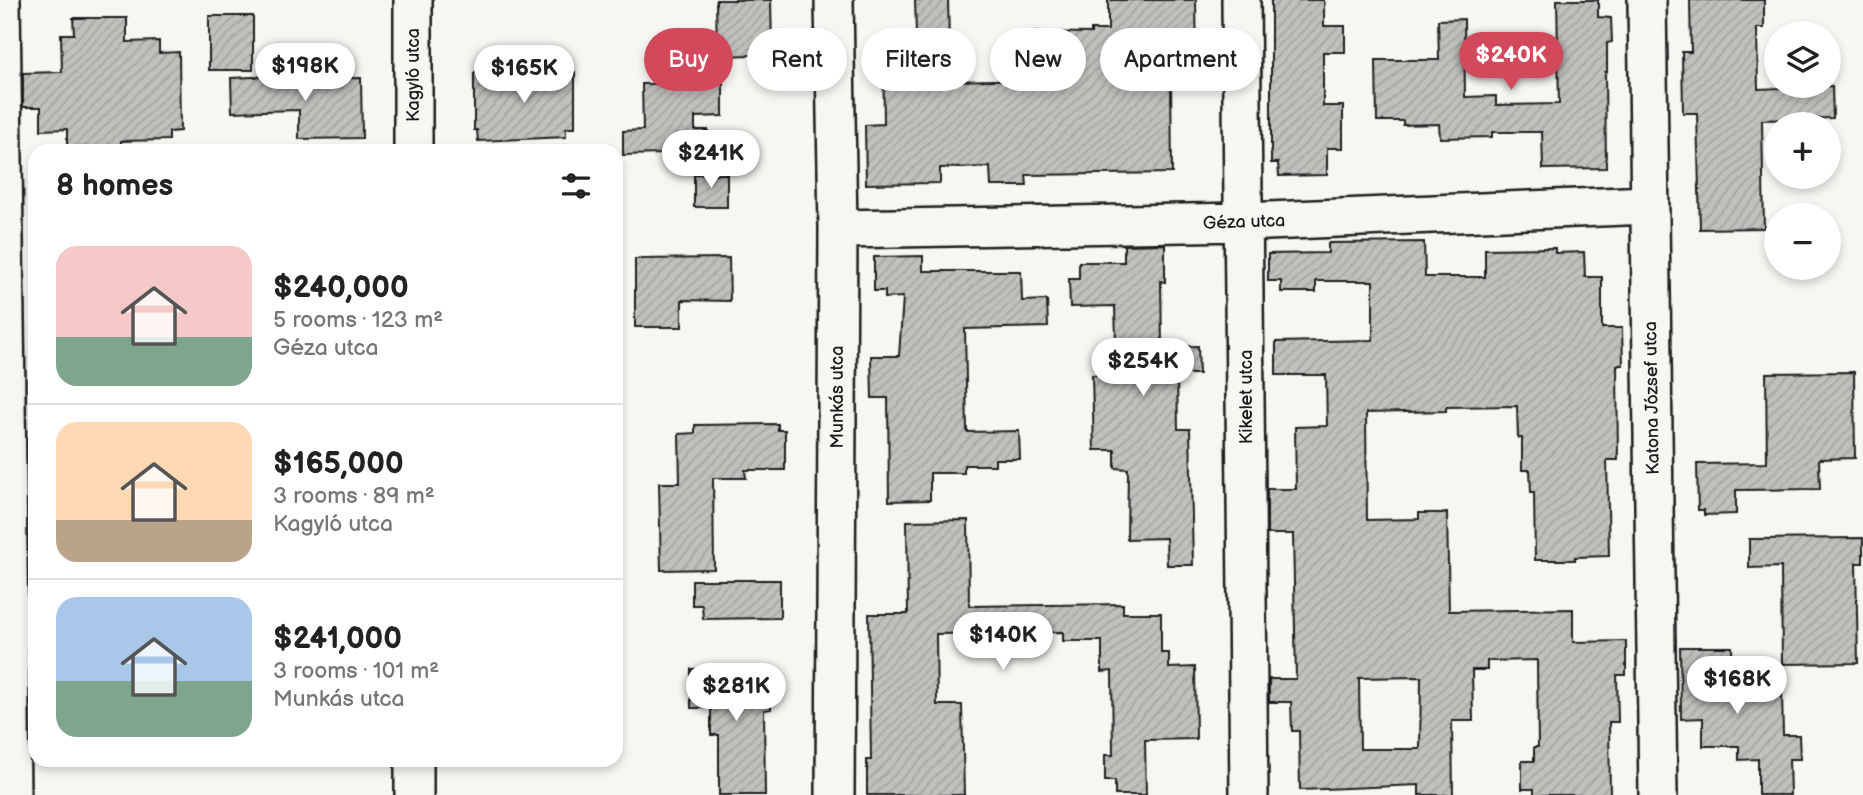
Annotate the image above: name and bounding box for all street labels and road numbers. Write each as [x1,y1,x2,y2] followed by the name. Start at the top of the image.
[403,28,424,122] street label: Kagyló utca
[1202,210,1286,234] street label: Géza utca
[1640,321,1664,475] street label: Katona József utca
[827,346,848,448] street label: Munkás utca
[1236,350,1257,444] street label: Kikelet utca

